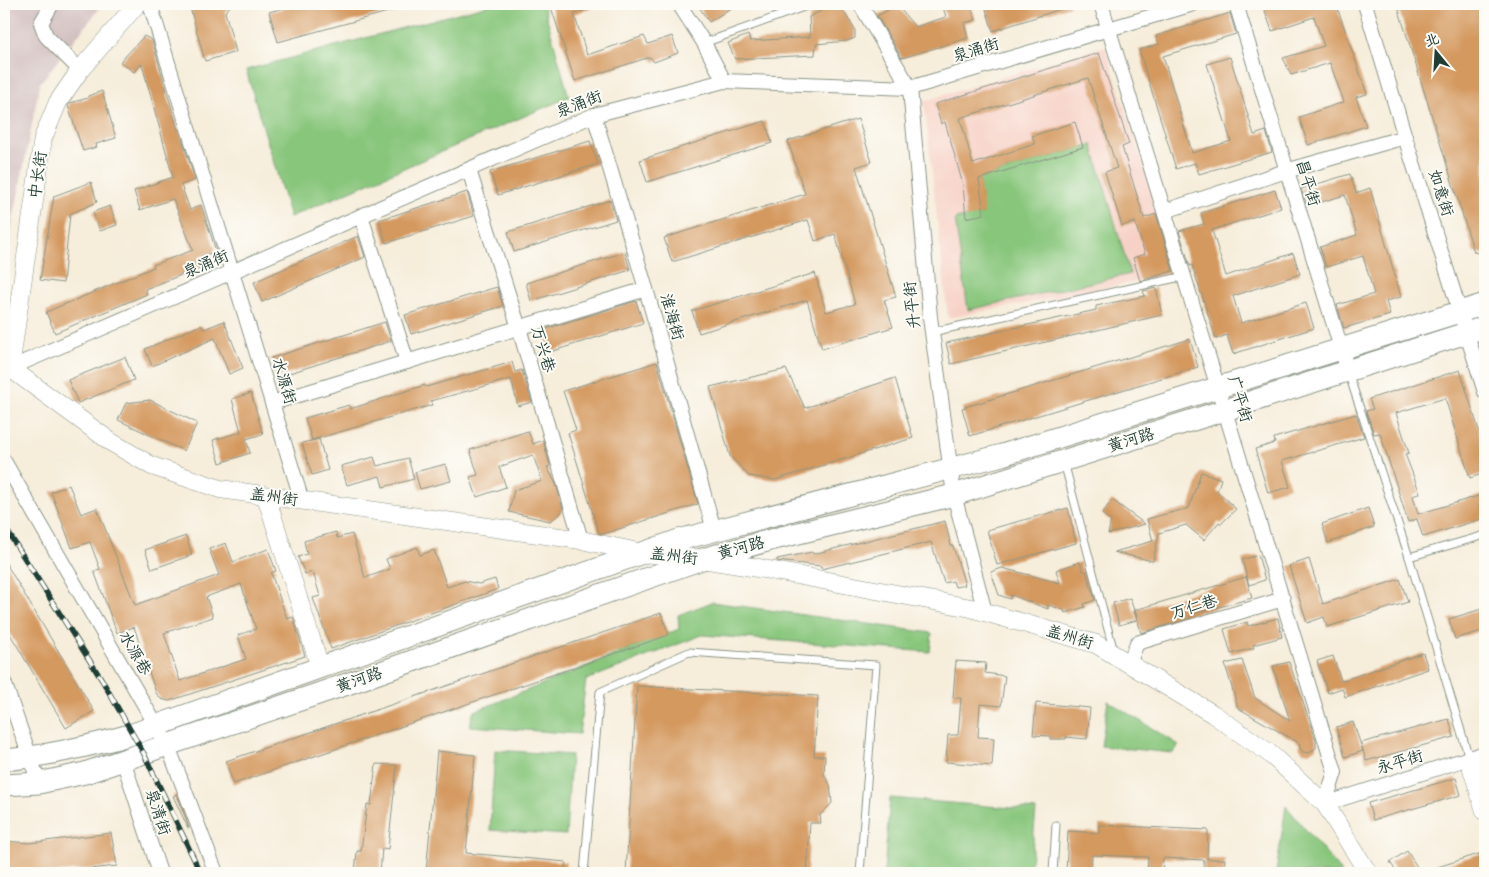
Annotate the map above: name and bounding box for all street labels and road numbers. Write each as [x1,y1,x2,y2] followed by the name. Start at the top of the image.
[950,33,1002,67] street label: 泉涌街
[553,86,605,122] street label: 泉涌街
[25,150,51,200] street label: 中长街
[1291,157,1325,209] street label: 昌平街
[1424,167,1458,219] street label: 如意街
[180,245,232,283] street label: 泉涌街
[900,280,924,330] street label: 升平街
[656,291,688,343] street label: 淮海街
[527,323,559,375] street label: 万兴巷
[267,355,301,407] street label: 水源街
[1223,373,1257,425] street label: 广平街
[1105,423,1157,457] street label: 黄河路
[249,484,299,510] street label: 盖州街
[715,532,767,564] street label: 黄河路
[649,543,699,569] street label: 盖州街
[1168,590,1220,624] street label: 万仁巷
[1044,620,1096,654] street label: 盖州街
[114,627,156,679] street label: 水源巷
[333,663,385,697] street label: 黄河路
[1374,745,1426,779] street label: 永平街
[141,786,175,838] street label: 泉清街

